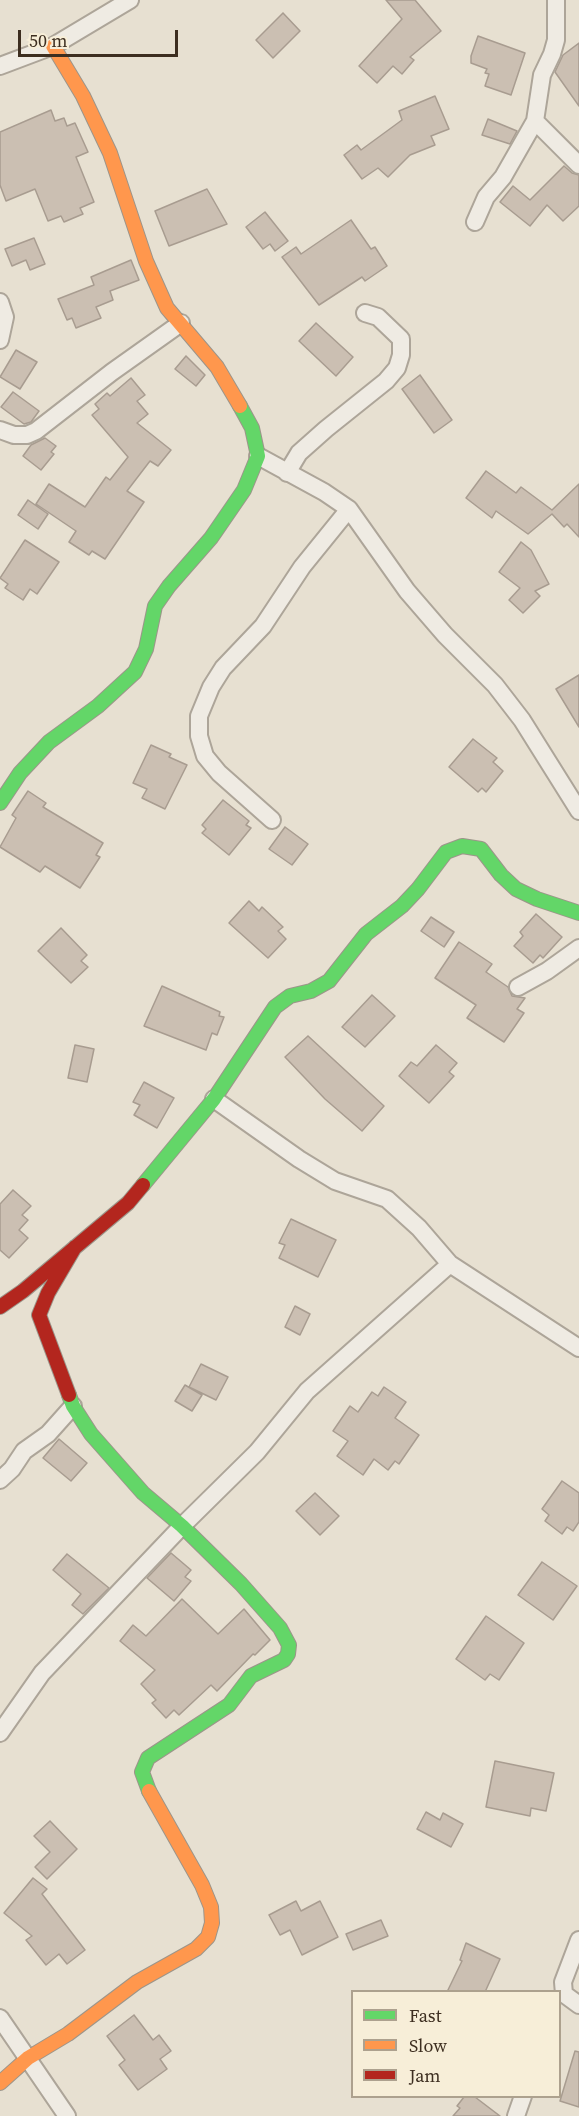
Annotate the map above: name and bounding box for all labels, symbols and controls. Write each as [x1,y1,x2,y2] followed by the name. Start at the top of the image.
[21,18,182,56] scale bar
[29,28,67,53] text: 50 m
[351,1990,561,2098] legend
[409,2003,442,2028] text: Fast
[409,2033,447,2058] text: Slow
[409,2063,441,2088] text: Jam

